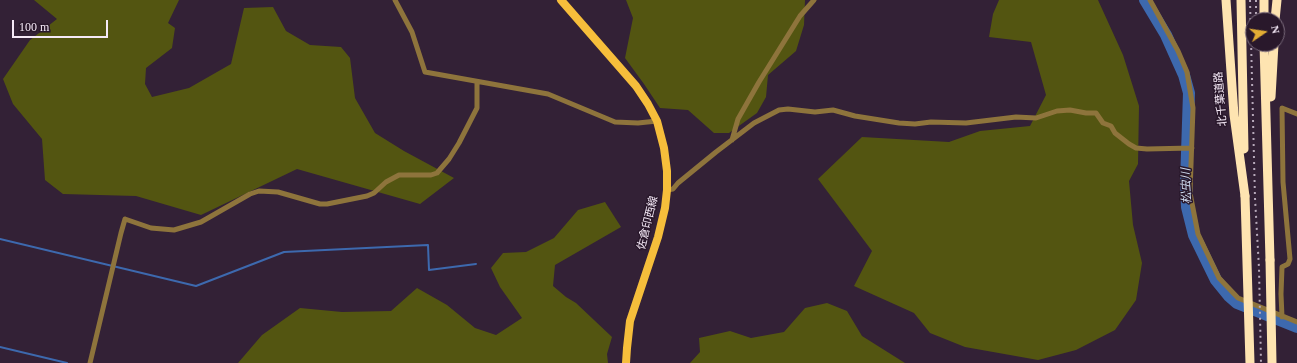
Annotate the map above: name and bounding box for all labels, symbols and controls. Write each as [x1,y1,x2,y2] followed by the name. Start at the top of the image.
[14,12,110,38] scale bar
[1245,12,1285,52] north arrow
[19,20,49,34] text: 100 m
[1269,24,1282,35] text: N
[1212,71,1230,127] street label: 北千葉道路
[1179,168,1195,204] water label: 松虫川
[635,195,661,251] street label: 佐倉印西線

